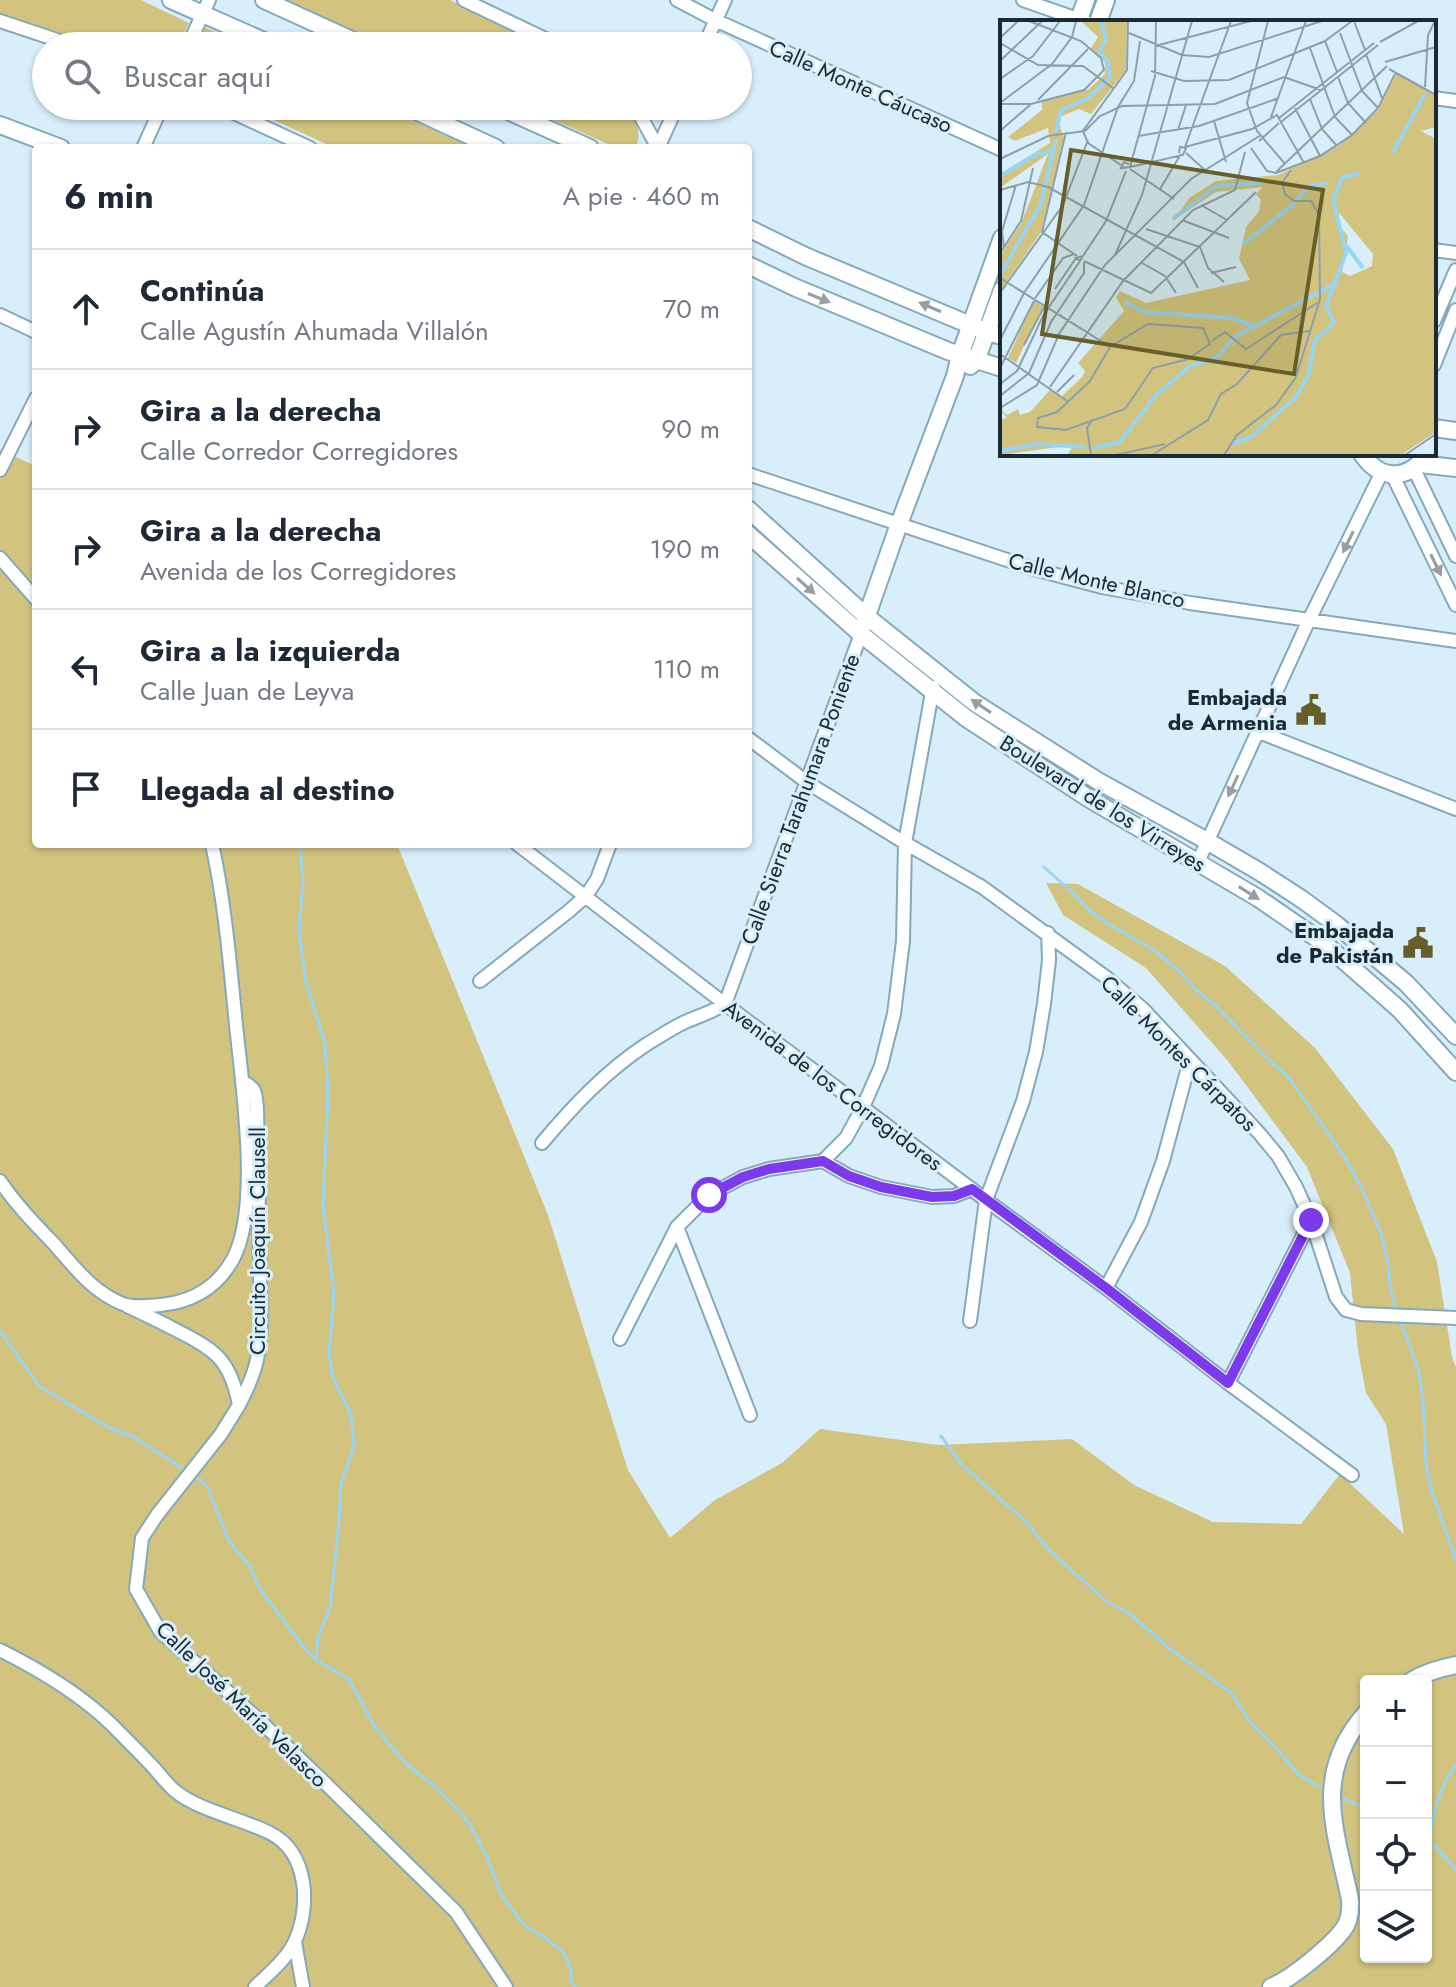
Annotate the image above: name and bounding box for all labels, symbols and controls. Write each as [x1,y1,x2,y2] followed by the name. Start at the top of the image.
[1000,20,1436,456] inset map
[764,31,958,141] street label: Calle Monte Cáucaso
[32,32,752,120] search box
[60,54,104,98] icon: search
[124,55,272,98] text: Buscar aquí
[64,172,154,221] text: 6 min
[563,177,720,215] text: A pie · 460 m
[140,269,264,312] text: Continúa
[64,287,108,331] icon: ahead
[663,290,720,328] text: 70 m
[807,291,831,304] one-way arrow
[918,301,941,314] one-way arrow
[140,312,489,350] text: Calle Agustín Ahumada Villalón
[140,389,381,432] text: Gira a la derecha
[64,407,108,451] icon: right
[661,410,720,448] text: 90 m
[140,432,458,470] text: Calle Corredor Corregidores
[140,509,381,552] text: Gira a la derecha
[64,527,108,571] icon: right
[650,530,720,568] text: 190 m
[1341,531,1354,554] one-way arrow
[1006,544,1188,616] street label: Calle Monte Blanco
[140,552,456,590] text: Avenida de los Corregidores
[1429,553,1443,576] one-way arrow
[796,577,816,594] one-way arrow
[140,629,400,672] text: Gira a la izquierda
[64,647,108,691] icon: left
[732,649,868,949] street label: Calle Sierra Tarahumara Poniente
[653,650,720,688] text: 110 m
[140,672,354,710] text: Calle Juan de Leyva
[1168,681,1287,738] place label: Embajada de Armenia
[1294,693,1328,727] public building icon: Embajada de Armenia
[970,699,991,714] one-way arrow
[994,727,1212,880] street label: Boulevard de los Virreyes
[64,767,108,811] icon: arrive
[140,768,395,811] text: Llegada al destino
[1226,774,1240,798] one-way arrow
[1238,885,1260,899] one-way arrow
[1276,914,1394,971] place label: Embajada de Pakistán
[1401,926,1435,960] public building icon: Embajada de Pakistán
[1094,968,1265,1139] street label: Calle Montes Cárpatos
[717,992,950,1178] street label: Avenida de los Corregidores
[241,1127,273,1355] street label: Circuito Joaquín Clausell
[691,1177,727,1213] route start
[1293,1202,1329,1238] route end
[149,1613,335,1795] street label: Calle José María Velasco
[1360,1675,1432,1963] map controls
[1360,1675,1432,1747] button: +
[1360,1747,1432,1819] button: −
[1360,1819,1432,1891] button: locate
[1360,1891,1432,1963] button: layers

